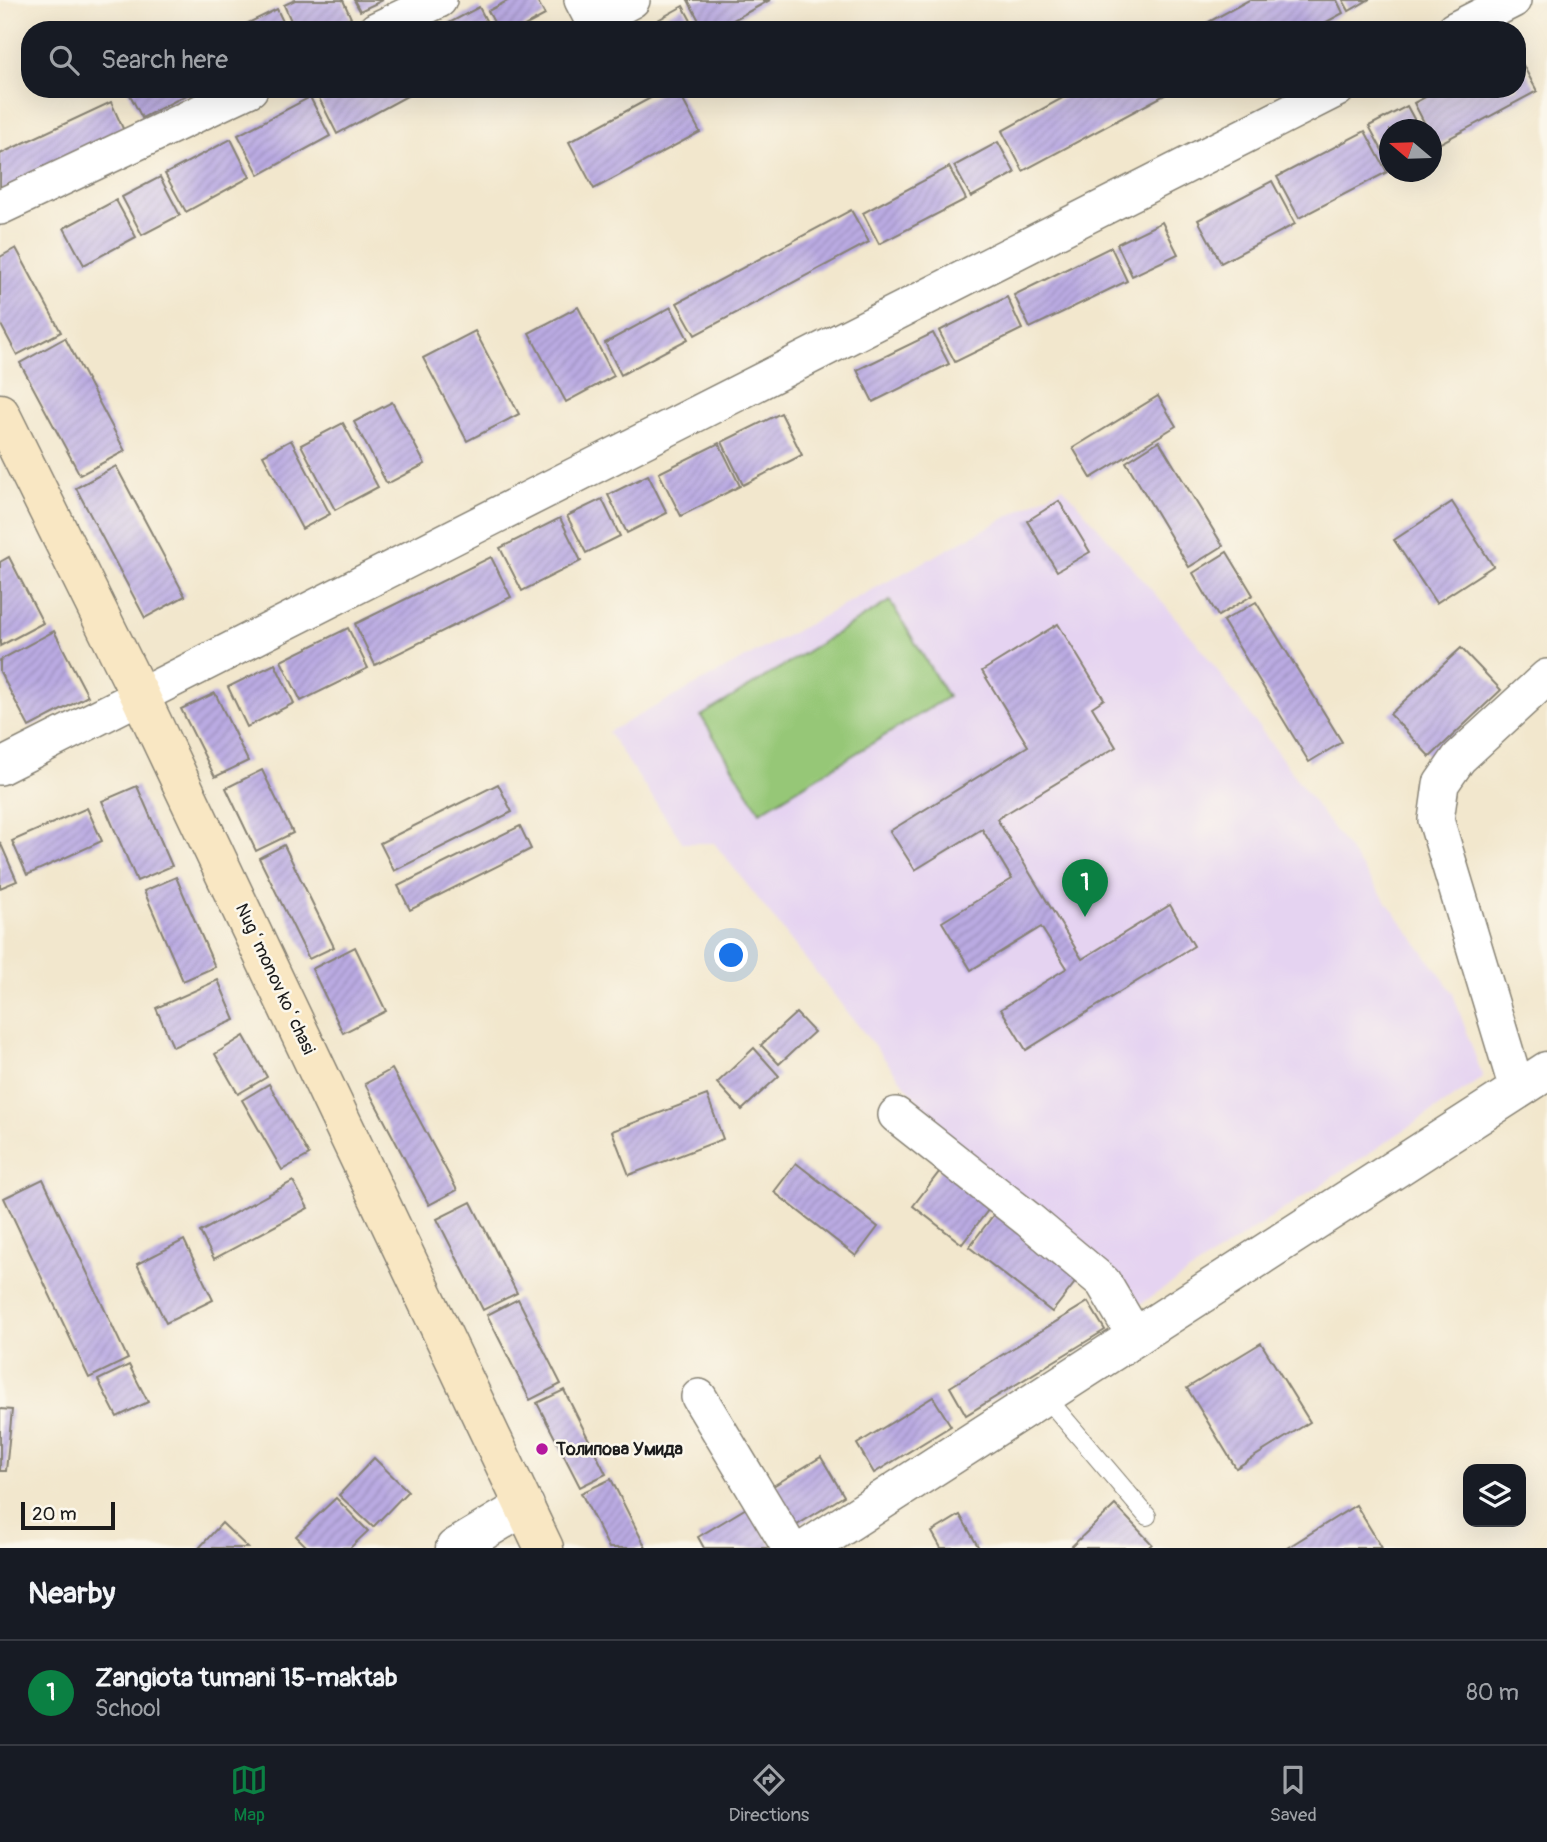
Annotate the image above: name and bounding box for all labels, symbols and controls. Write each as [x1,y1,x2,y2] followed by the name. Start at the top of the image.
[21,21,1526,98] search box
[45,41,83,79] icon: search
[101,44,228,76] text: Search here
[1379,119,1442,182] north arrow
[1062,859,1108,917] pin: 1
[230,900,320,1058] street label: Nugʻmonov koʻchasi
[714,938,748,972] your location
[555,1438,684,1461] place label: Толипова Умида
[534,1441,550,1457] marker: Толипова Умида
[1463,1464,1526,1527] map controls
[1463,1464,1526,1527] button: layers
[21,1499,116,1531] scale bar
[32,1502,77,1526] text: 20 m
[28,1575,115,1612] text: Nearby
[95,1662,397,1694] text: Zangiota tumani 15-maktab
[47,1678,56,1707] text: 1
[1466,1678,1519,1707] text: 80 m
[95,1694,161,1723] text: School
[230,1761,268,1827] tab: Map
[729,1761,809,1827] tab: Directions
[1270,1761,1317,1827] tab: Saved

